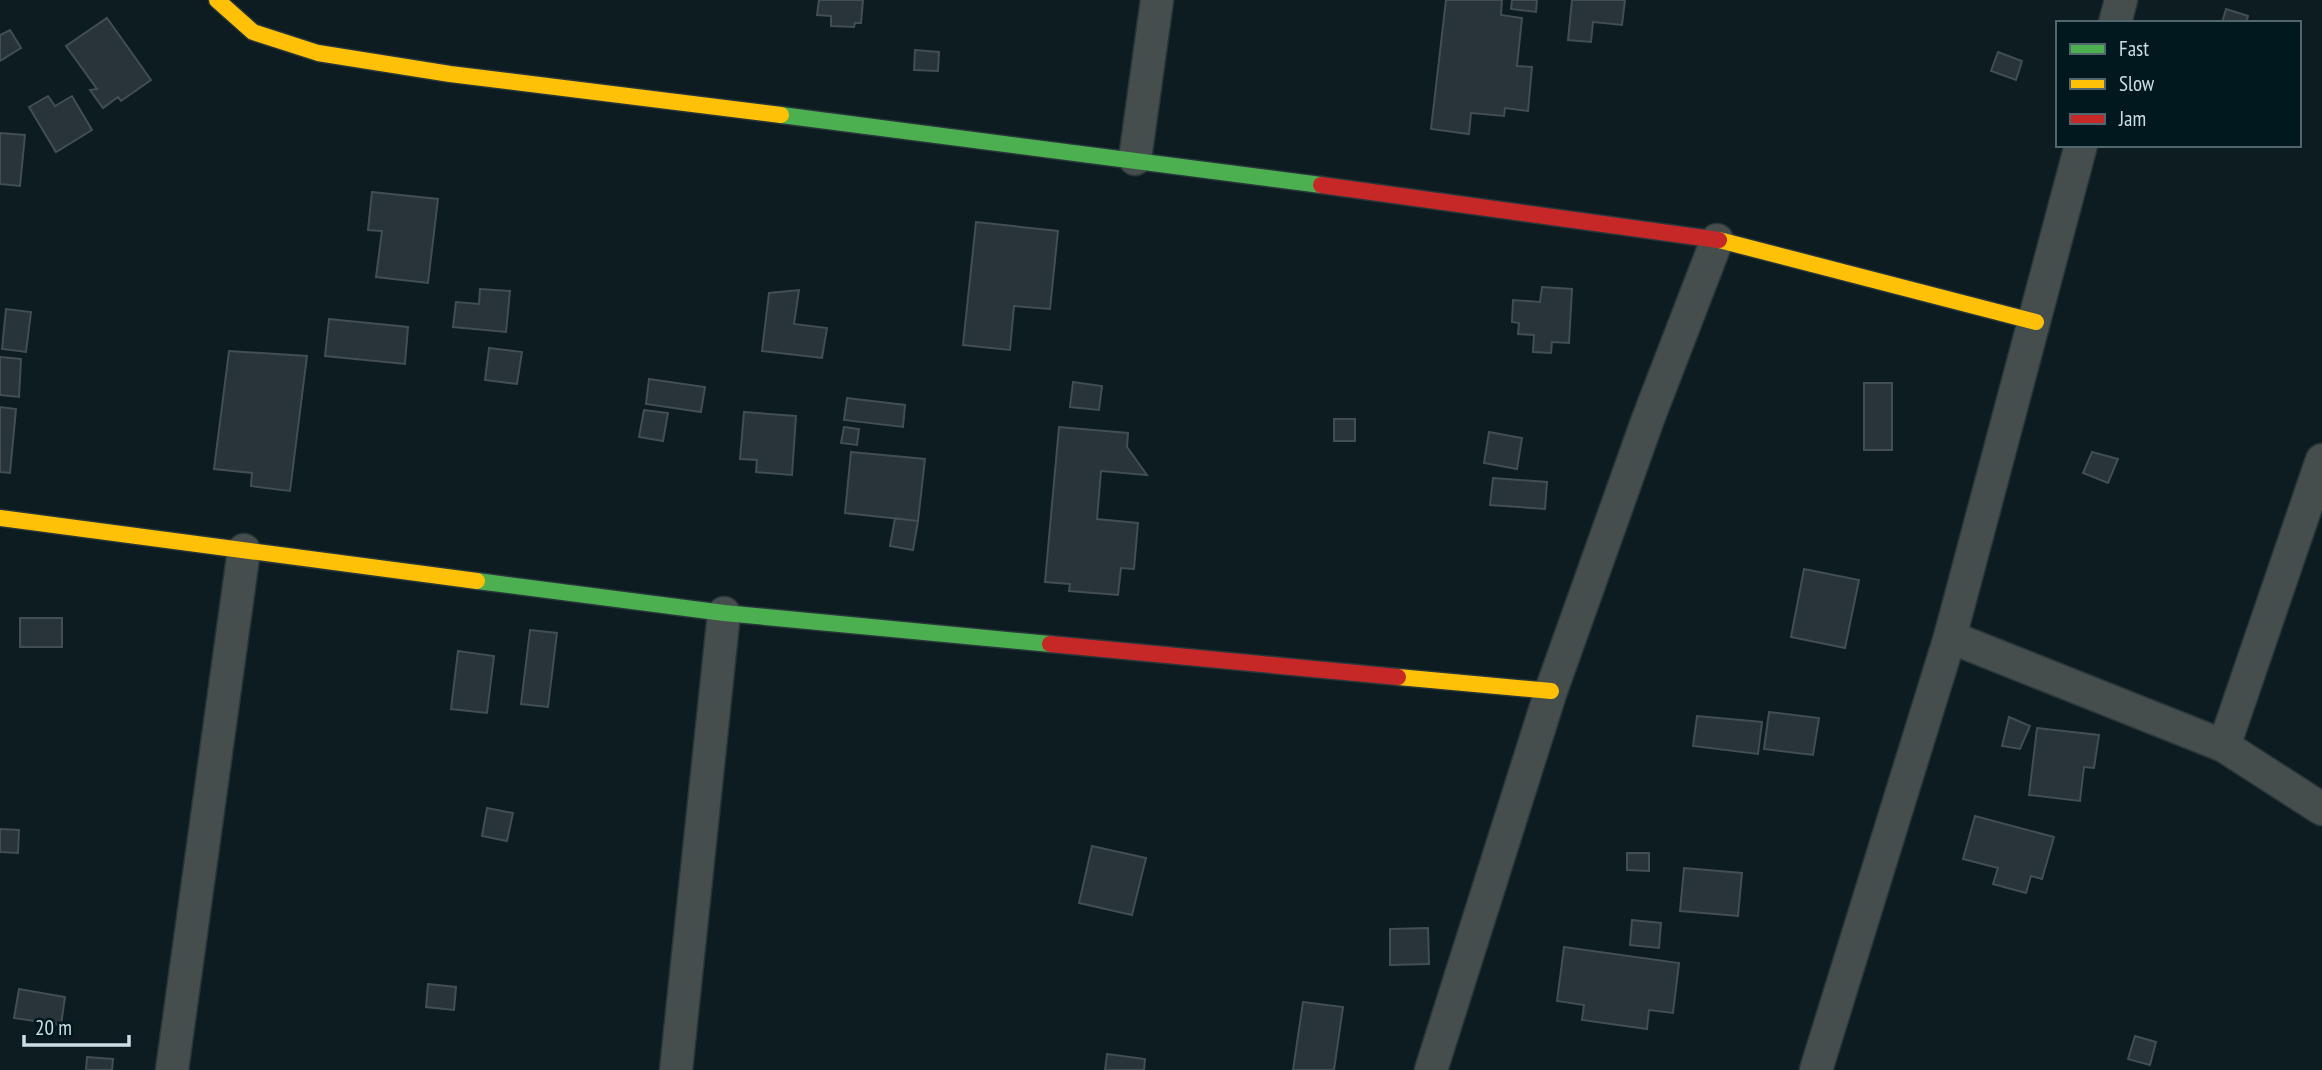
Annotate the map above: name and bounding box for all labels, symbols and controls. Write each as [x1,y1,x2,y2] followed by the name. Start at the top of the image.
[2056,21,2301,147] legend
[2119,35,2149,62] text: Fast
[2119,70,2155,97] text: Slow
[2118,105,2146,132] text: Jam
[24,1004,130,1048] scale bar
[35,1014,72,1041] text: 20 m

